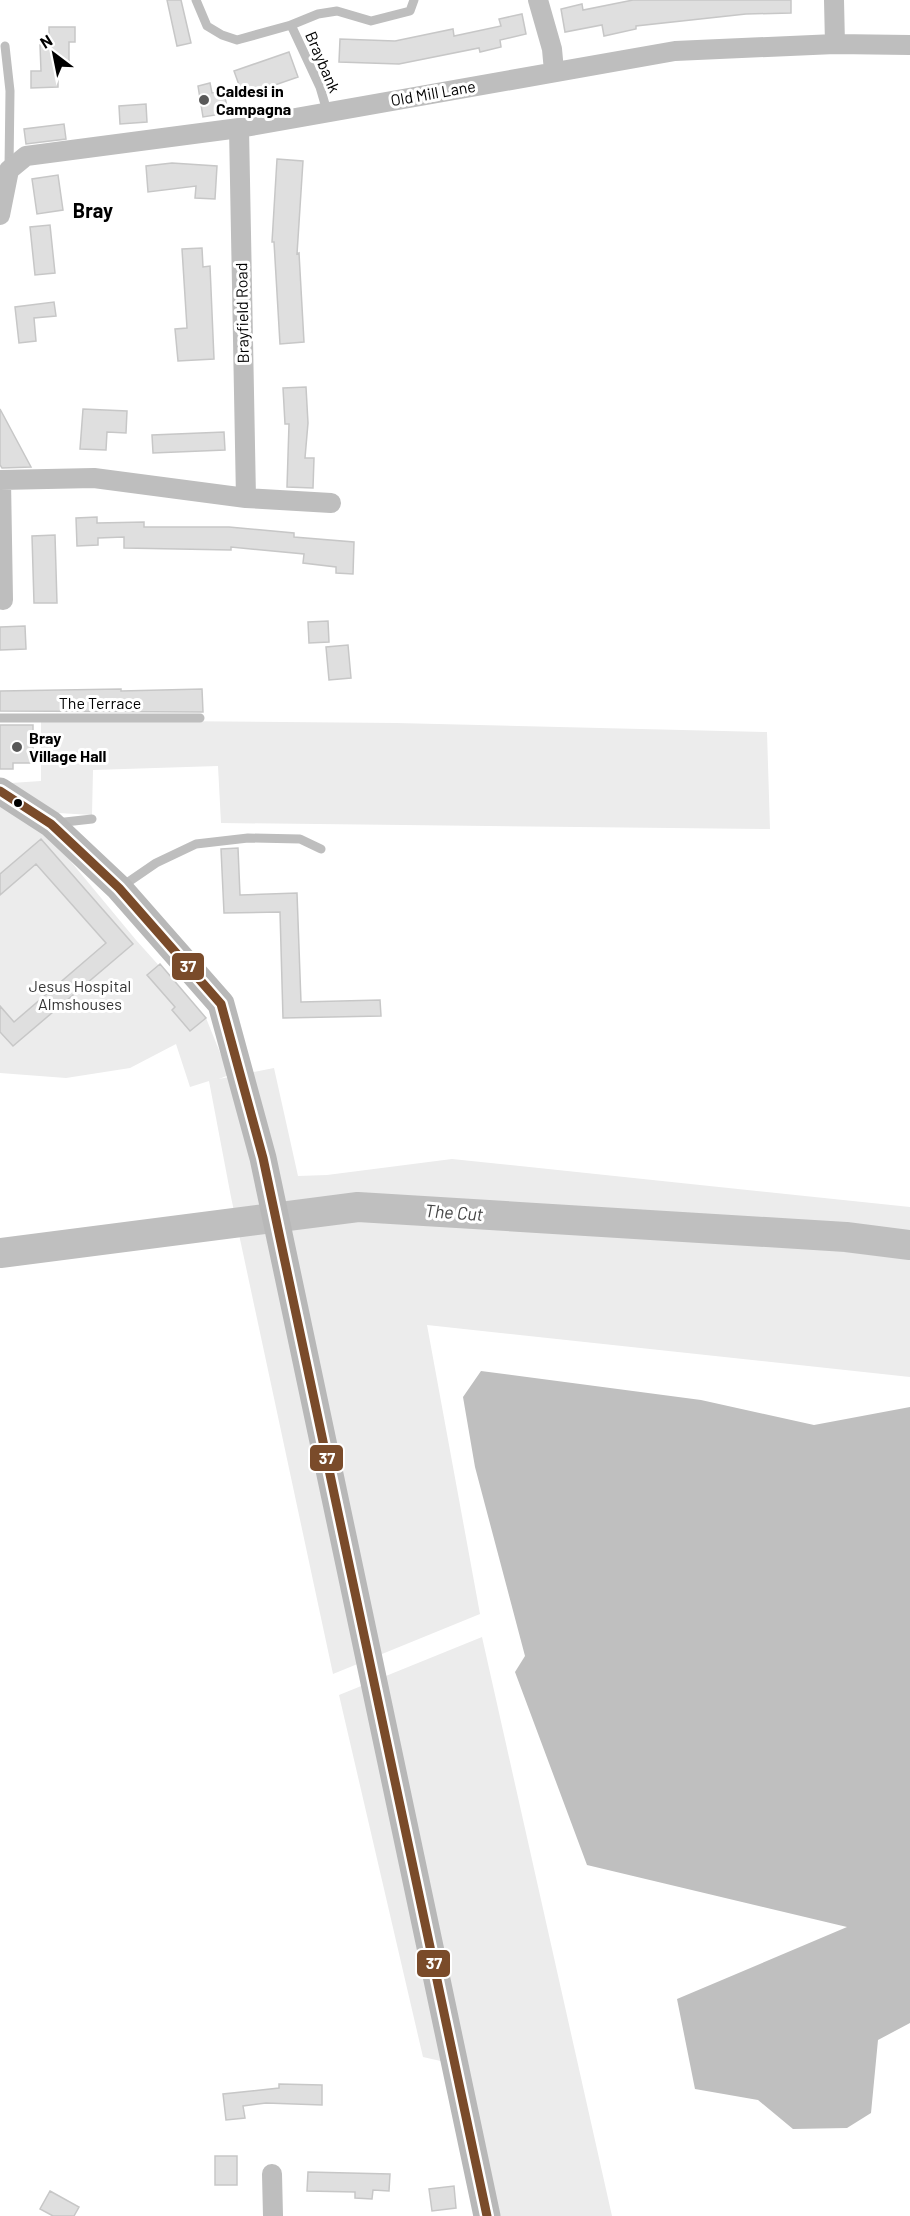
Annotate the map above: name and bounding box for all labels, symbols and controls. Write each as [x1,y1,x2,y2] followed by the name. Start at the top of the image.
[24,24,84,84] north arrow
[302,28,345,95] street label: Braybank
[36,30,55,52] text: N
[389,76,477,109] street label: Old Mill Lane
[216,81,291,118] place label: Caldesi in Campagna
[197,93,211,107] marker: Caldesi in Campagna
[73,198,113,222] district label: Bray
[231,263,252,363] street label: Brayfield Road
[59,693,141,712] street label: The Terrace
[29,728,107,765] place label: Bray Village Hall
[10,740,24,754] marker: Bray Village Hall
[12,797,24,809] unlabelled marker
[171,952,205,981] line badge: 37
[180,956,196,975] text: 37
[29,976,131,1013] park label: Jesus Hospital Almshouses
[424,1199,485,1225] water label: The Cut
[309,1444,344,1472] line badge: 37
[319,1448,335,1467] text: 37
[416,1949,451,1978] line badge: 37
[426,1953,442,1972] text: 37

